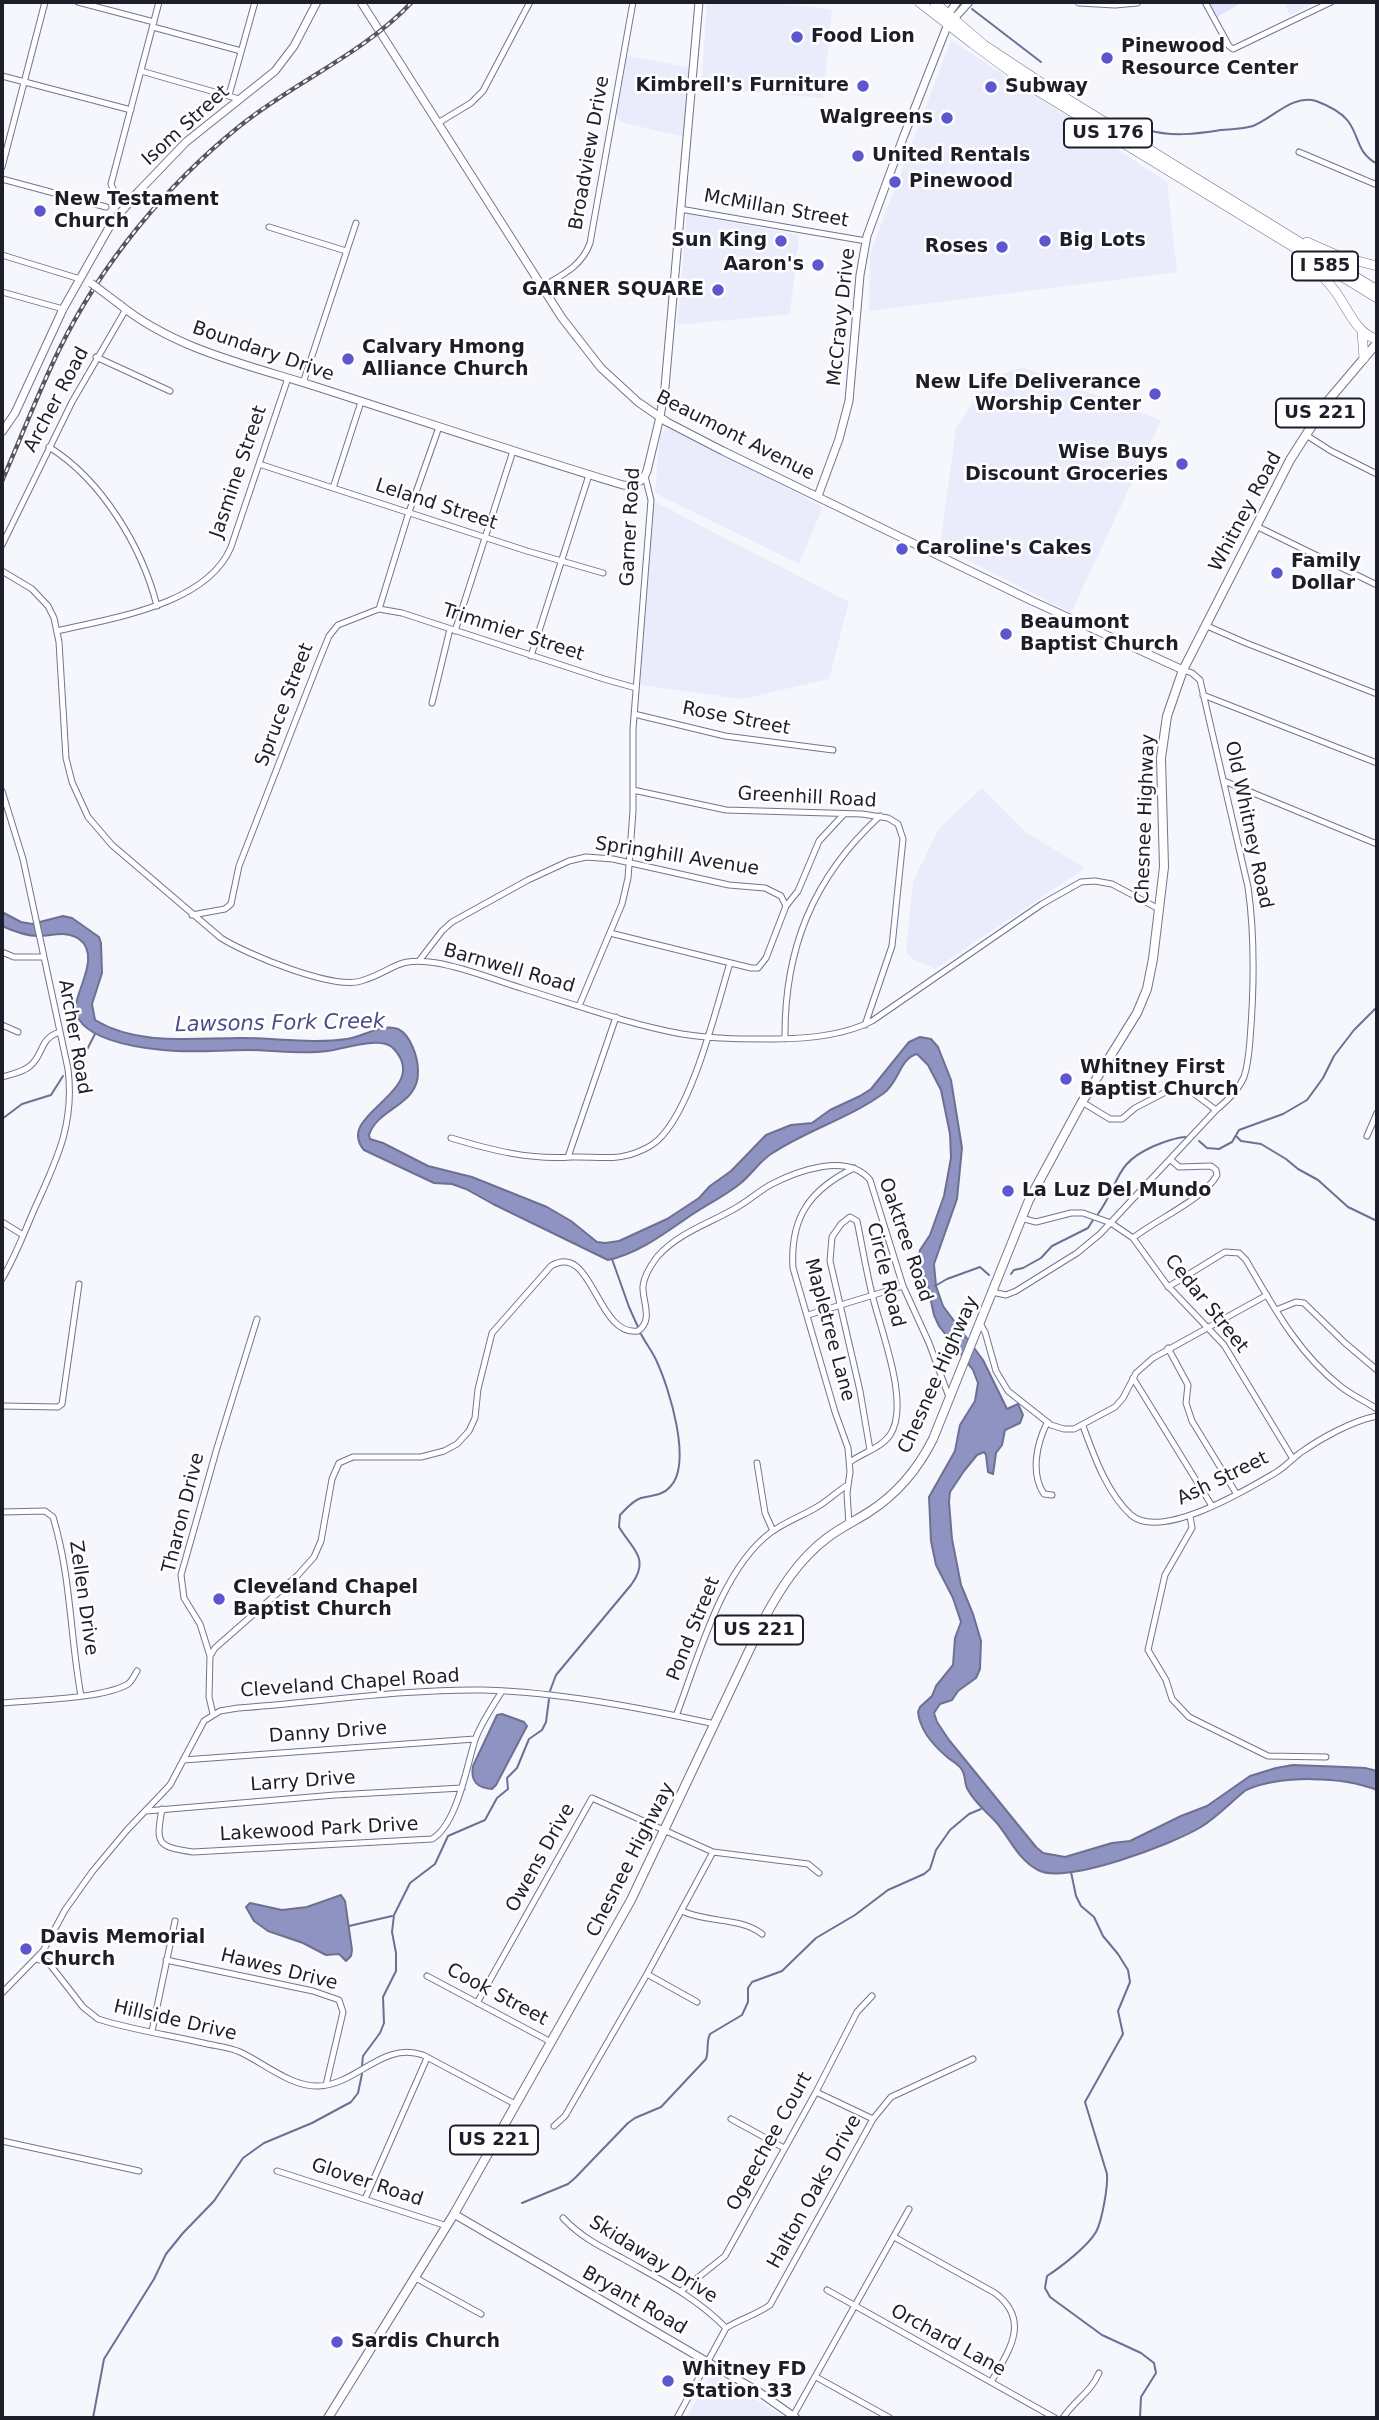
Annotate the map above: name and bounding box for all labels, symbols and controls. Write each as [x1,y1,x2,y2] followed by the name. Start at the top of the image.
[811,26,915,48] place label: Food Lion
[789,29,805,45] marker: Food Lion
[1121,36,1298,80] place label: Pinewood Resource Center
[1099,50,1115,66] marker: Pinewood Resource Center
[565,74,615,232] street label: Broadview Drive
[636,75,849,97] place label: Kimbrell's Furniture
[1005,76,1088,98] place label: Subway
[855,78,871,94] marker: Kimbrell's Furniture
[983,79,999,95] marker: Subway
[138,81,234,171] street label: Isom Street
[820,107,933,129] place label: Walgreens
[939,110,955,126] marker: Walgreens
[1064,118,1152,148] road number: US 176
[872,145,1030,167] place label: United Rentals
[850,148,866,164] marker: United Rentals
[909,171,1013,193] place label: Pinewood
[887,174,903,190] marker: Pinewood
[702,185,850,233] street label: McMillan Street
[54,189,219,233] place label: New Testament Church
[32,203,48,219] marker: New Testament Church
[671,230,767,252] place label: Sun King
[1059,230,1146,252] place label: Big Lots
[773,233,789,249] marker: Sun King
[1037,233,1053,249] marker: Big Lots
[925,236,988,258] place label: Roses
[994,239,1010,255] marker: Roses
[823,247,861,387] street label: McCravy Drive
[1292,252,1358,280] road number: I 585
[723,254,804,276] place label: Aaron's
[810,257,826,273] marker: Aaron's
[522,279,704,301] place label: GARNER SQUARE
[710,282,726,298] marker: GARNER SQUARE
[189,317,337,387] street label: Boundary Drive
[362,337,529,381] place label: Calvary Hmong Alliance Church
[20,343,94,457] street label: Archer Road
[340,351,356,367] marker: Calvary Hmong Alliance Church
[915,372,1141,416] place label: New Life Deliverance Worship Center
[652,386,818,486] street label: Beaumont Avenue
[1147,386,1163,402] marker: New Life Deliverance Worship Center
[1276,398,1364,428] road number: US 221
[206,403,272,541] street label: Jasmine Street
[965,442,1168,486] place label: Wise Buys Discount Groceries
[1205,448,1287,576] street label: Whitney Road
[1174,456,1190,472] marker: Wise Buys Discount Groceries
[616,467,646,587] street label: Garner Road
[372,475,500,535] street label: Leland Street
[916,538,1091,560] place label: Caroline's Cakes
[894,541,910,557] marker: Caroline's Cakes
[1291,551,1361,595] place label: Family Dollar
[1269,565,1285,581] marker: Family Dollar
[439,599,587,667] street label: Trimmier Street
[1020,612,1179,656] place label: Beaumont Baptist Church
[998,626,1014,642] marker: Beaumont Baptist Church
[251,640,319,770] street label: Spruce Street
[680,697,792,741] street label: Rose Street
[1132,733,1160,905] street label: Chesnee Highway
[1219,739,1277,911] street label: Old Whitney Road
[737,783,877,813] street label: Greenhill Road
[593,833,761,881] street label: Springhill Avenue
[441,939,577,999] street label: Barnwell Road
[53,978,95,1096] street label: Archer Road
[175,1010,385,1038] water label: Lawsons Fork Creek
[1080,1057,1239,1101] place label: Whitney First Baptist Church
[1058,1071,1074,1087] marker: Whitney First Baptist Church
[873,1175,937,1305] street label: Oaktree Road
[1022,1180,1211,1202] place label: La Luz Del Mundo
[1000,1183,1016,1199] marker: La Luz Del Mundo
[861,1220,909,1330] street label: Circle Road
[1159,1250,1253,1358] street label: Cedar Street
[799,1256,859,1404] street label: Mapletree Lane
[894,1293,984,1457] street label: Chesnee Highway
[1174,1447,1272,1511] street label: Ash Street
[158,1451,210,1575] street label: Tharon Drive
[64,1539,102,1657] street label: Zellen Drive
[663,1574,725,1684] street label: Pond Street
[233,1577,418,1621] place label: Cleveland Chapel Baptist Church
[211,1591,227,1607] marker: Cleveland Chapel Baptist Church
[715,1616,803,1644] road number: US 221
[240,1665,460,1703] street label: Cleveland Chapel Road
[268,1718,388,1748] street label: Danny Drive
[250,1767,356,1797] street label: Larry Drive
[582,1779,680,1941] street label: Chesnee Highway
[502,1800,580,1916] street label: Owens Drive
[219,1813,419,1847] street label: Lakewood Park Drive
[40,1927,205,1971] place label: Davis Memorial Church
[18,1941,34,1957] marker: Davis Memorial Church
[218,1944,340,1996] street label: Hawes Drive
[443,1959,551,2031] street label: Cook Street
[111,1996,239,2046] street label: Hillside Drive
[723,2069,817,2215] street label: Ogeechee Court
[763,2111,867,2273] street label: Halton Oaks Drive
[450,2126,538,2154] road number: US 221
[308,2154,426,2212] street label: Glover Road
[585,2211,721,2309] street label: Skidaway Drive
[578,2262,690,2340] street label: Bryant Road
[886,2300,1010,2382] street label: Orchard Lane
[351,2331,500,2353] place label: Sardis Church
[329,2334,345,2350] marker: Sardis Church
[682,2359,806,2403] place label: Whitney FD Station 33
[660,2373,676,2389] marker: Whitney FD Station 33

